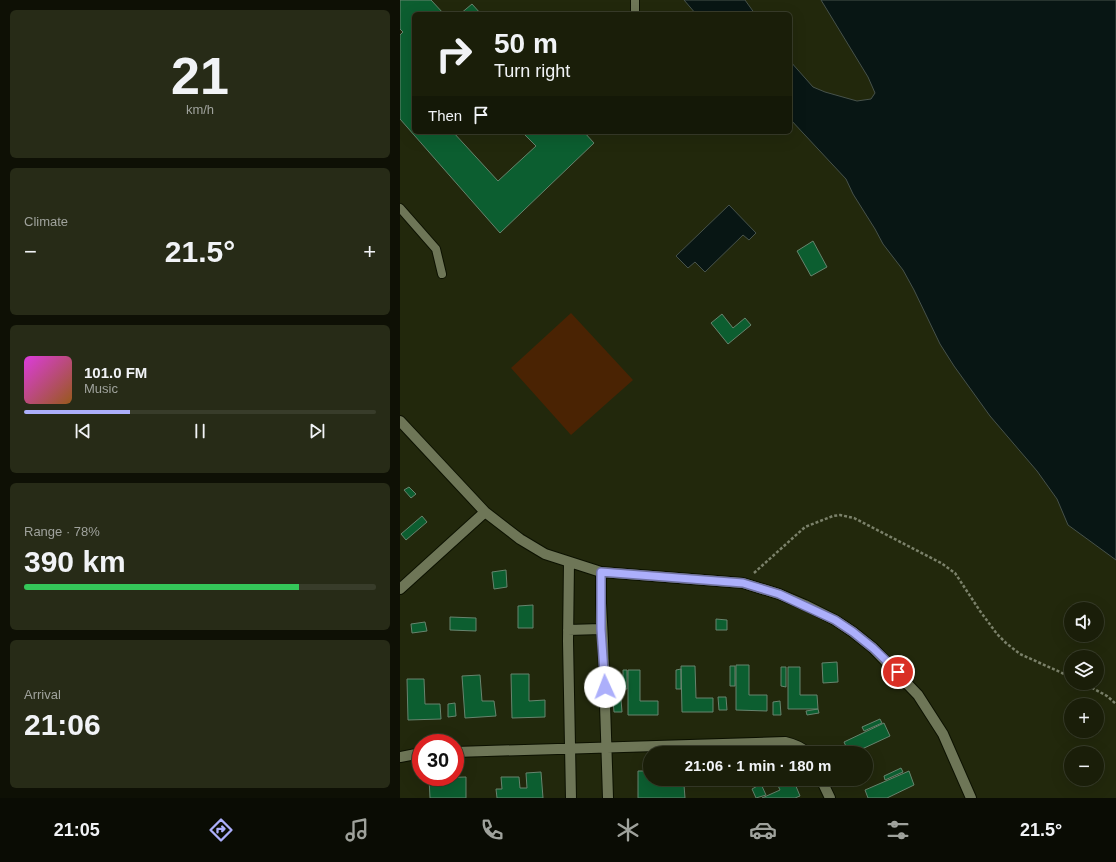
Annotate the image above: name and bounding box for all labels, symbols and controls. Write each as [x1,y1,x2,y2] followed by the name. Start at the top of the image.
[428,28,480,80] icon: right
[494,28,558,59] text: 50 m
[171,47,229,105] text: 21
[494,61,570,81] text: Turn right
[186,102,214,117] text: km/h
[470,104,492,126] icon: arrive
[428,107,462,124] text: Then
[24,214,68,229] text: Climate
[165,235,235,268] text: 21.5°
[24,239,37,264] text: −
[363,239,376,264] text: +
[84,364,147,381] text: 101.0 FM
[84,381,118,396] text: Music
[72,420,94,442] icon: previous
[189,420,211,442] icon: pause
[306,420,328,442] icon: next
[24,524,100,539] text: Range · 78%
[24,545,126,578] text: 390 km
[1064,602,1104,786] map controls
[1064,602,1104,642] button: sound
[1064,650,1104,690] button: layers
[881,655,915,689] pin
[887,661,909,683] icon: arrive
[584,666,626,708] position arrow
[24,687,61,702] text: Arrival
[1064,698,1104,738] button: +
[24,708,101,741] text: 21:06
[412,734,464,786] speed limit sign: 30
[1064,746,1104,786] button: −
[685,757,831,774] text: 21:06 · 1 min · 180 m
[207,816,235,844] icon: directions
[343,816,371,844] icon: music
[478,816,506,844] icon: phone
[614,816,642,844] icon: climate
[749,816,777,844] icon: car
[884,816,912,844] icon: filters
[54,820,100,840] text: 21:05
[1020,820,1062,840] text: 21.5°

